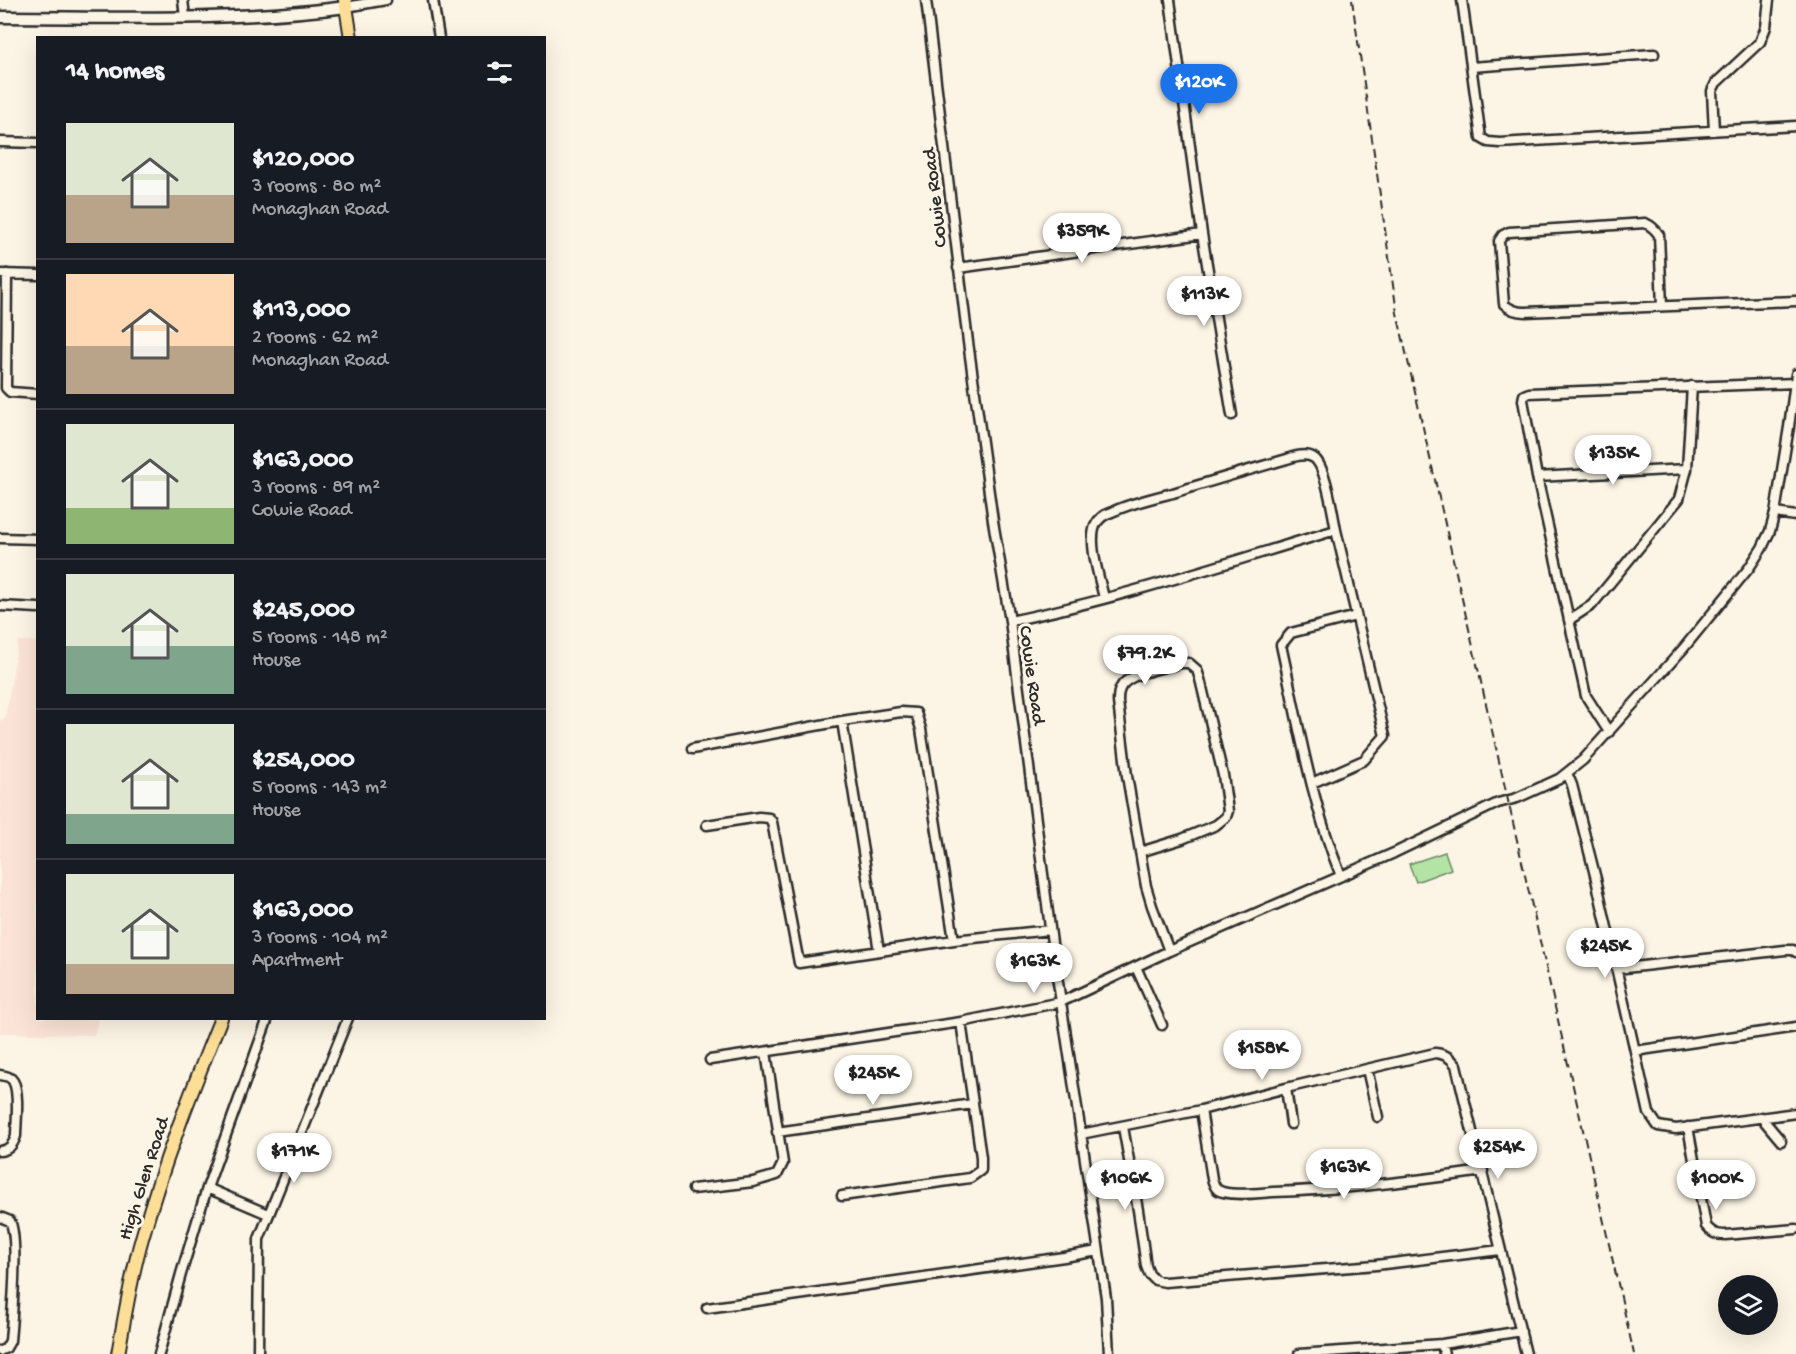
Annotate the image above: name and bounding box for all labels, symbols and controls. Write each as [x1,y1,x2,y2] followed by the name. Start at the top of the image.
[483,56,516,89] icon: filters
[66,57,164,88] text: 14 homes
[1157,64,1241,115] pin: $120K
[1174,72,1224,95] text: $120K
[919,144,954,249] street label: Cowie Road
[252,145,354,176] text: $120,000
[114,147,186,219] icon: home
[252,176,381,199] text: 3 rooms · 80 m²
[252,199,388,222] text: Monaghan Road
[1040,213,1124,264] pin: $359K
[1057,221,1107,244] text: $359K
[1162,276,1246,327] pin: $113K
[1181,284,1227,307] text: $113K
[252,296,351,327] text: $113,000
[114,298,186,370] icon: home
[252,327,379,350] text: 2 rooms · 62 m²
[252,350,388,373] text: Monaghan Road
[1571,435,1655,486] pin: $135K
[1589,443,1637,466] text: $135K
[252,446,353,477] text: $163,000
[114,448,186,520] icon: home
[252,477,380,500] text: 3 rooms · 89 m²
[252,500,352,523] text: Cowie Road
[252,596,355,627] text: $245,000
[114,598,186,670] icon: home
[1012,624,1049,729] street label: Cowie Road
[252,627,388,650] text: 5 rooms · 148 m²
[1096,635,1194,686] pin: $79.2K
[1117,643,1173,666] text: $79.2K
[252,650,301,673] text: House
[252,746,355,777] text: $254,000
[114,748,186,820] icon: home
[252,777,387,800] text: 5 rooms · 143 m²
[252,800,301,823] text: House
[252,896,353,927] text: $163,000
[114,898,186,970] icon: home
[252,927,388,950] text: 3 rooms · 104 m²
[1563,928,1647,979] pin: $245K
[1580,936,1630,959] text: $245K
[992,943,1076,994] pin: $163K
[252,950,342,973] text: Apartment
[1010,951,1058,974] text: $163K
[1220,1030,1304,1081] pin: $158K
[1237,1038,1287,1061] text: $158K
[831,1055,915,1106] pin: $245K
[848,1063,898,1086] text: $245K
[115,1113,177,1243] street label: High Glen Road
[1456,1129,1540,1180] pin: $254K
[252,1133,336,1184] pin: $171K
[1473,1137,1523,1160] text: $254K
[271,1141,317,1164] text: $171K
[1302,1149,1386,1200] pin: $163K
[1320,1157,1368,1180] text: $163K
[1083,1160,1167,1211] pin: $106K
[1674,1160,1758,1211] pin: $100K
[1100,1168,1150,1191] text: $106K
[1691,1168,1741,1191] text: $100K
[1718,1275,1778,1335] map controls
[1718,1275,1778,1335] button: layers

